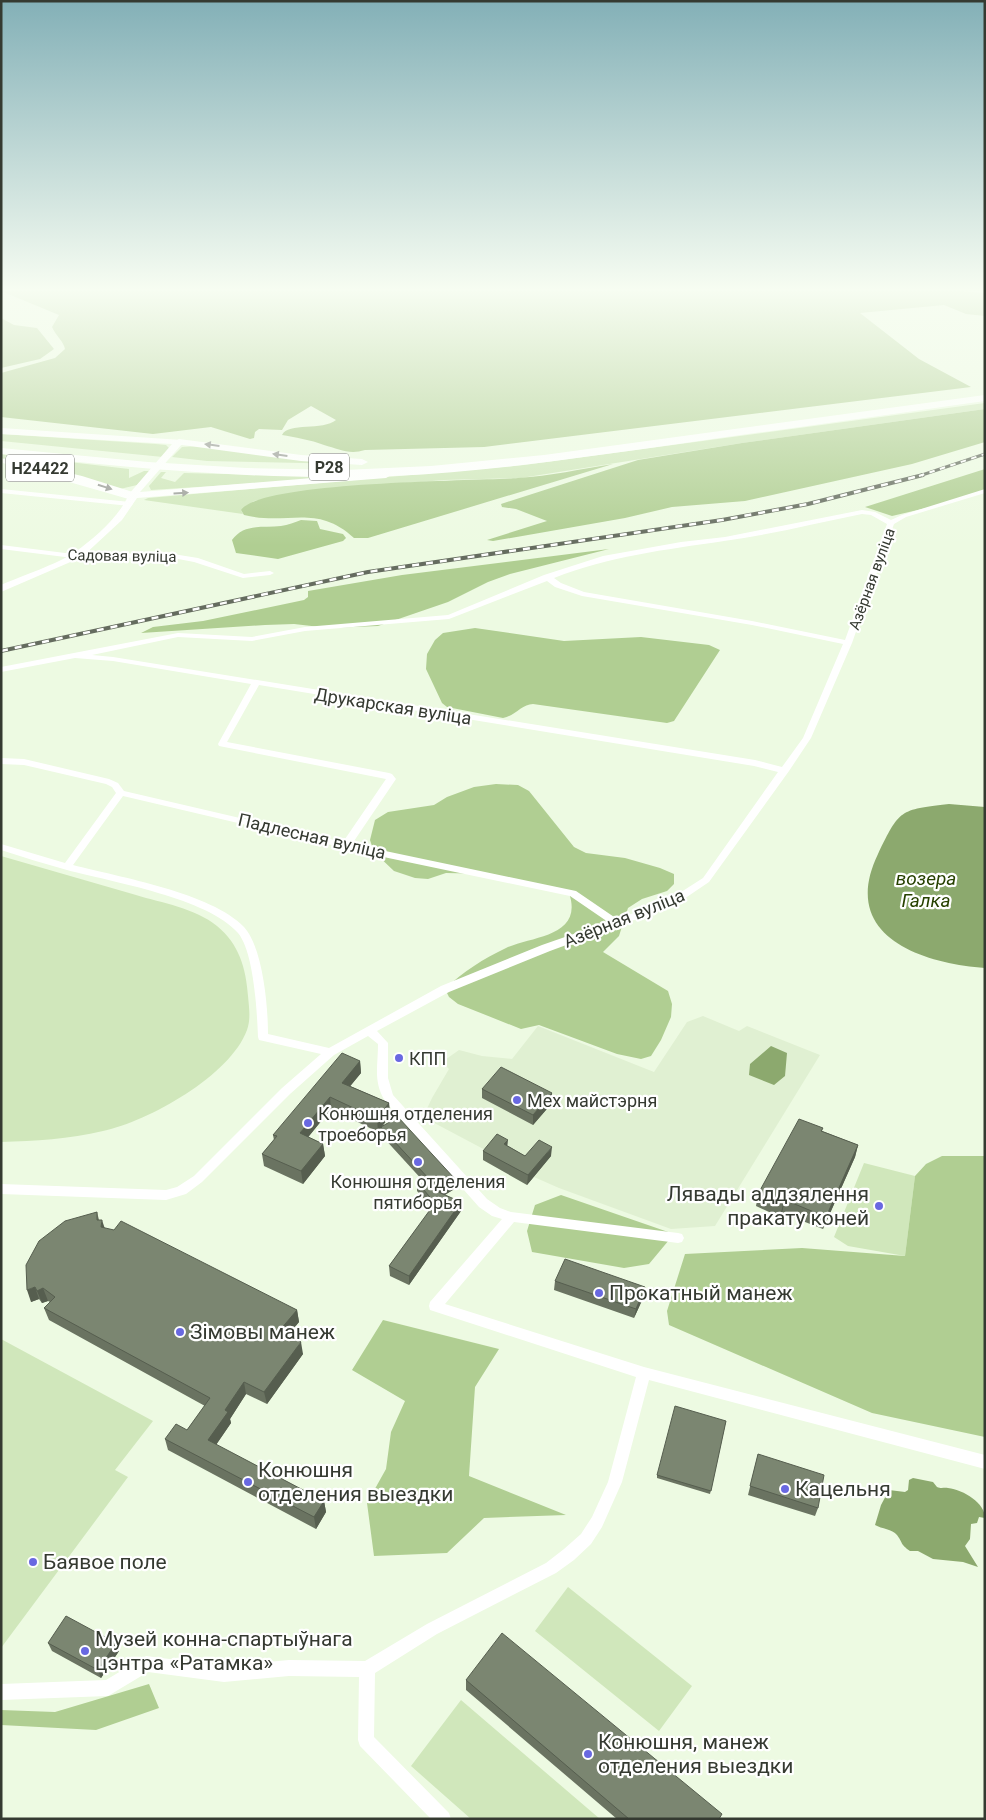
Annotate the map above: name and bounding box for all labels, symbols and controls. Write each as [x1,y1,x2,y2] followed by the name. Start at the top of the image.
[204,441,220,449] one-way arrow
[271,451,287,459] one-way arrow
[6,454,74,482] road number: Н24422
[309,454,349,481] road number: Р28
[98,484,113,492] one-way arrow
[173,489,189,497] one-way arrow
[845,526,899,632] street label: Азёрная вуліца
[67,546,177,566] street label: Садовая вуліца
[313,683,473,729] street label: Друкарская вуліца
[236,809,388,863] street label: Падлесная вуліца
[896,867,956,912] water label: возера Галка
[560,884,688,952] street label: Азёрная вуліца
[409,1048,446,1069] place label: КПП
[393,1052,405,1064] marker: КПП
[527,1090,657,1111] place label: Мех майстэрня
[511,1094,523,1106] marker: Мех майстэрня
[318,1103,493,1145] place label: Конюшня отделения троеборья
[302,1117,314,1129] marker: Конюшня отделения троеборья
[412,1156,424,1168] marker: Конюшня отделения пятиборья
[331,1171,505,1213] place label: Конюшня отделения пятиборья
[667,1182,869,1230] place label: Лявады аддзялення пракату коней
[873,1200,885,1212] marker: Лявады аддзялення пракату коней
[609,1281,793,1305] place label: Прокатный манеж
[593,1287,605,1299] marker: Прокатный манеж
[190,1320,335,1344] place label: Зімовы манеж
[174,1326,186,1338] marker: Зімовы манеж
[258,1458,453,1506] place label: Конюшня отделения выездки
[242,1476,254,1488] marker: Конюшня отделения выездки
[795,1477,891,1501] place label: Кацельня
[779,1483,791,1495] marker: Кацельня
[43,1550,167,1574] place label: Баявое поле
[27,1556,39,1568] marker: Баявое поле
[95,1627,353,1675] place label: Музей конна-спартыўнага цэнтра «Ратамка»
[79,1645,91,1657] marker: Музей конна-спартыўнага цэнтра «Ратамка»
[598,1730,793,1778] place label: Конюшня, манеж отделения выездки
[582,1748,594,1760] marker: Конюшня, манеж отделения выездки

